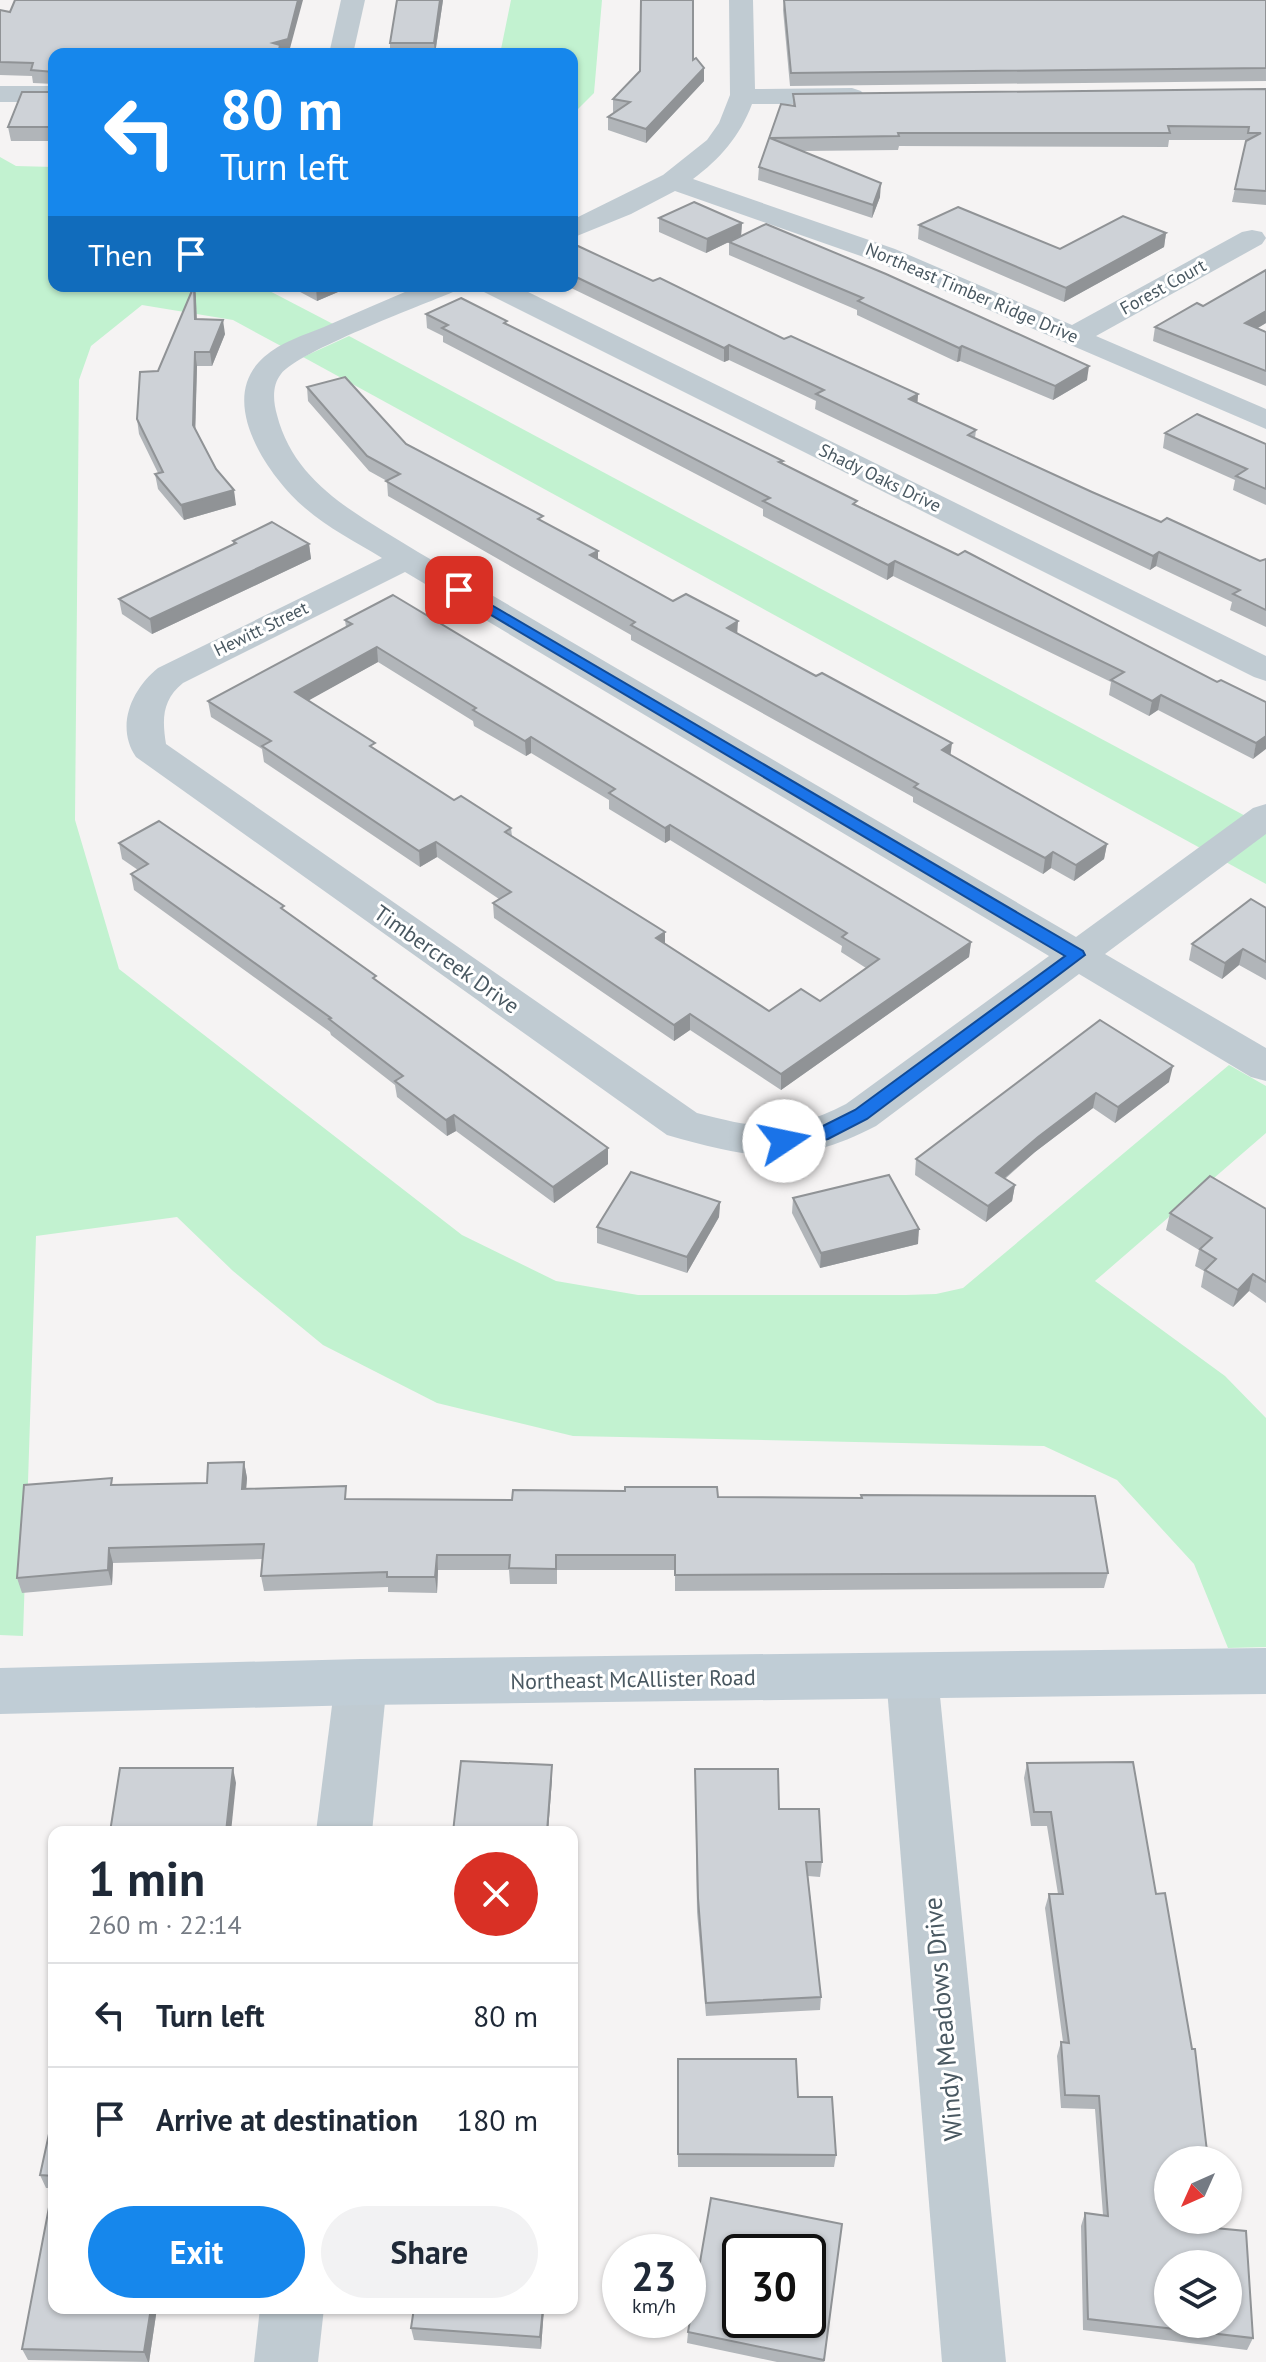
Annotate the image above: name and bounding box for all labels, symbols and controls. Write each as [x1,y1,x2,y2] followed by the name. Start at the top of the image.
[220,73,343,145] text: 80 m
[88,80,192,184] icon: left
[220,143,349,190] text: Turn left
[169,232,213,276] icon: arrive
[88,235,153,274] text: Then
[862,237,1082,348] street label: Northeast Timber Ridge Drive
[1116,254,1210,320] street label: Forest Court
[815,438,945,517] street label: Shady Oaks Drive
[425,556,493,624] pin
[437,568,481,612] icon: arrive
[210,596,312,661] street label: Hewitt Street
[369,898,525,1020] street label: Timbercreek Drive
[742,1099,826,1183] position arrow
[510,1663,756,1695] street label: Northeast McAllister Road
[88,1847,205,1909] text: 1 min
[454,1852,538,1936] button: close
[915,1896,970,2142] street label: Windy Meadows Drive
[88,1908,242,1941] text: 260 m · 22:14
[88,1993,132,2037] icon: left
[156,1996,264,2035] text: Turn left
[473,1996,538,2035] text: 80 m
[88,2097,132,2141] icon: arrive
[156,2100,418,2139] text: Arrive at destination
[457,2100,538,2139] text: 180 m
[1154,2146,1242,2234] north arrow
[1154,2146,1242,2338] map controls
[88,2206,305,2298] button: Exit
[321,2206,538,2298] button: Share
[722,2234,826,2338] speed limit sign: 30
[631,2250,677,2302] text: 23
[1154,2250,1242,2338] button: layers
[632,2293,676,2319] text: km/h

